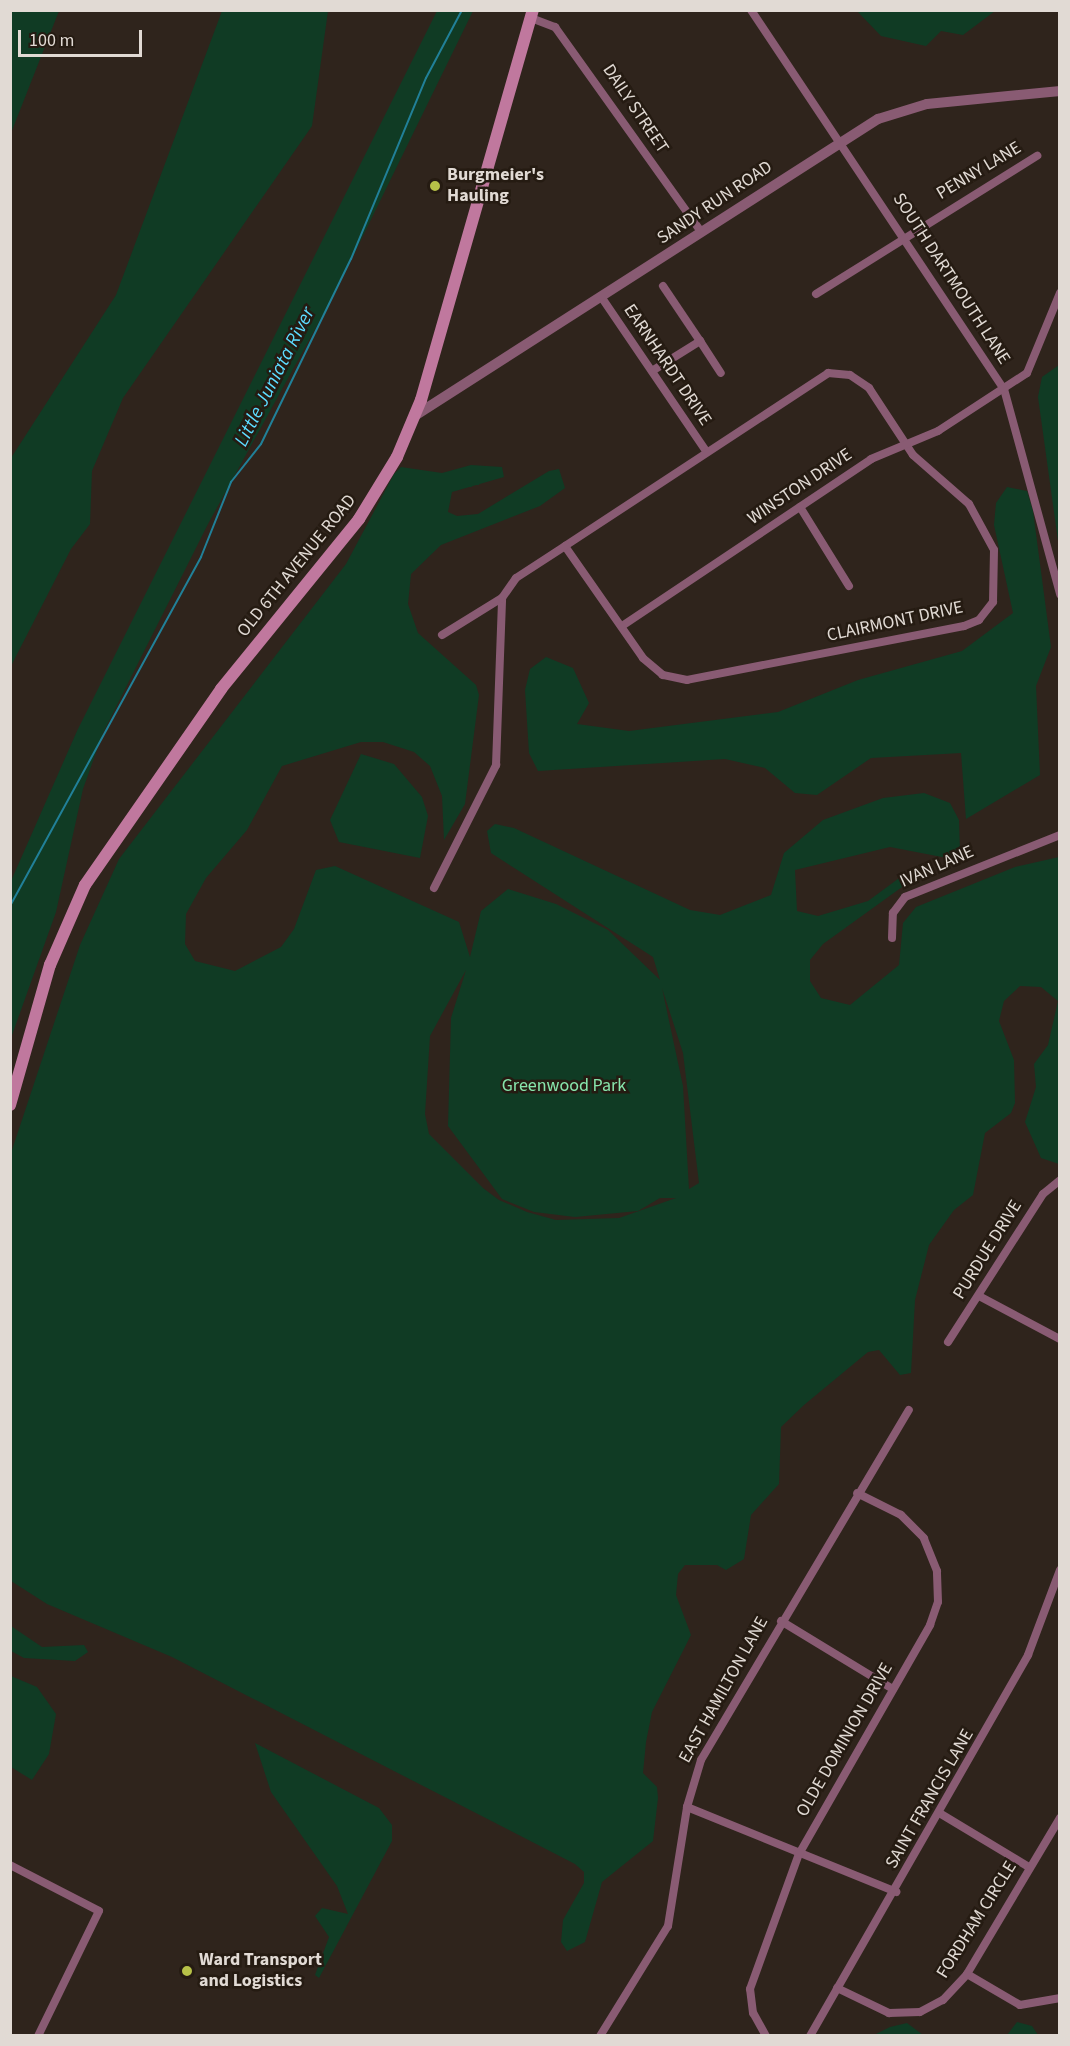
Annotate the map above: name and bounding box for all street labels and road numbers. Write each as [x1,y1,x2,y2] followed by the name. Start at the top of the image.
[597,60,673,158] street label: DAILY STREET
[933,137,1025,205] street label: PENNY LANE
[653,157,777,249] street label: SANDY RUN ROAD
[888,189,1014,369] street label: SOUTH DARTMOUTH LANE
[618,300,716,430] street label: EARNHARDT DRIVE
[744,444,856,530] street label: WINSTON DRIVE
[233,491,361,641] street label: OLD 6TH AVENUE ROAD
[825,597,965,647] street label: CLAIRMONT DRIVE
[897,841,977,893] street label: IVAN LANE
[949,1197,1027,1303] street label: PURDUE DRIVE
[675,1613,773,1767] street label: EAST HAMILTON LANE
[792,1659,898,1821] street label: OLDE DOMINION DRIVE
[881,1725,979,1873] street label: SAINT FRANCIS LANE
[932,1857,1022,1983] street label: FORDHAM CIRCLE

